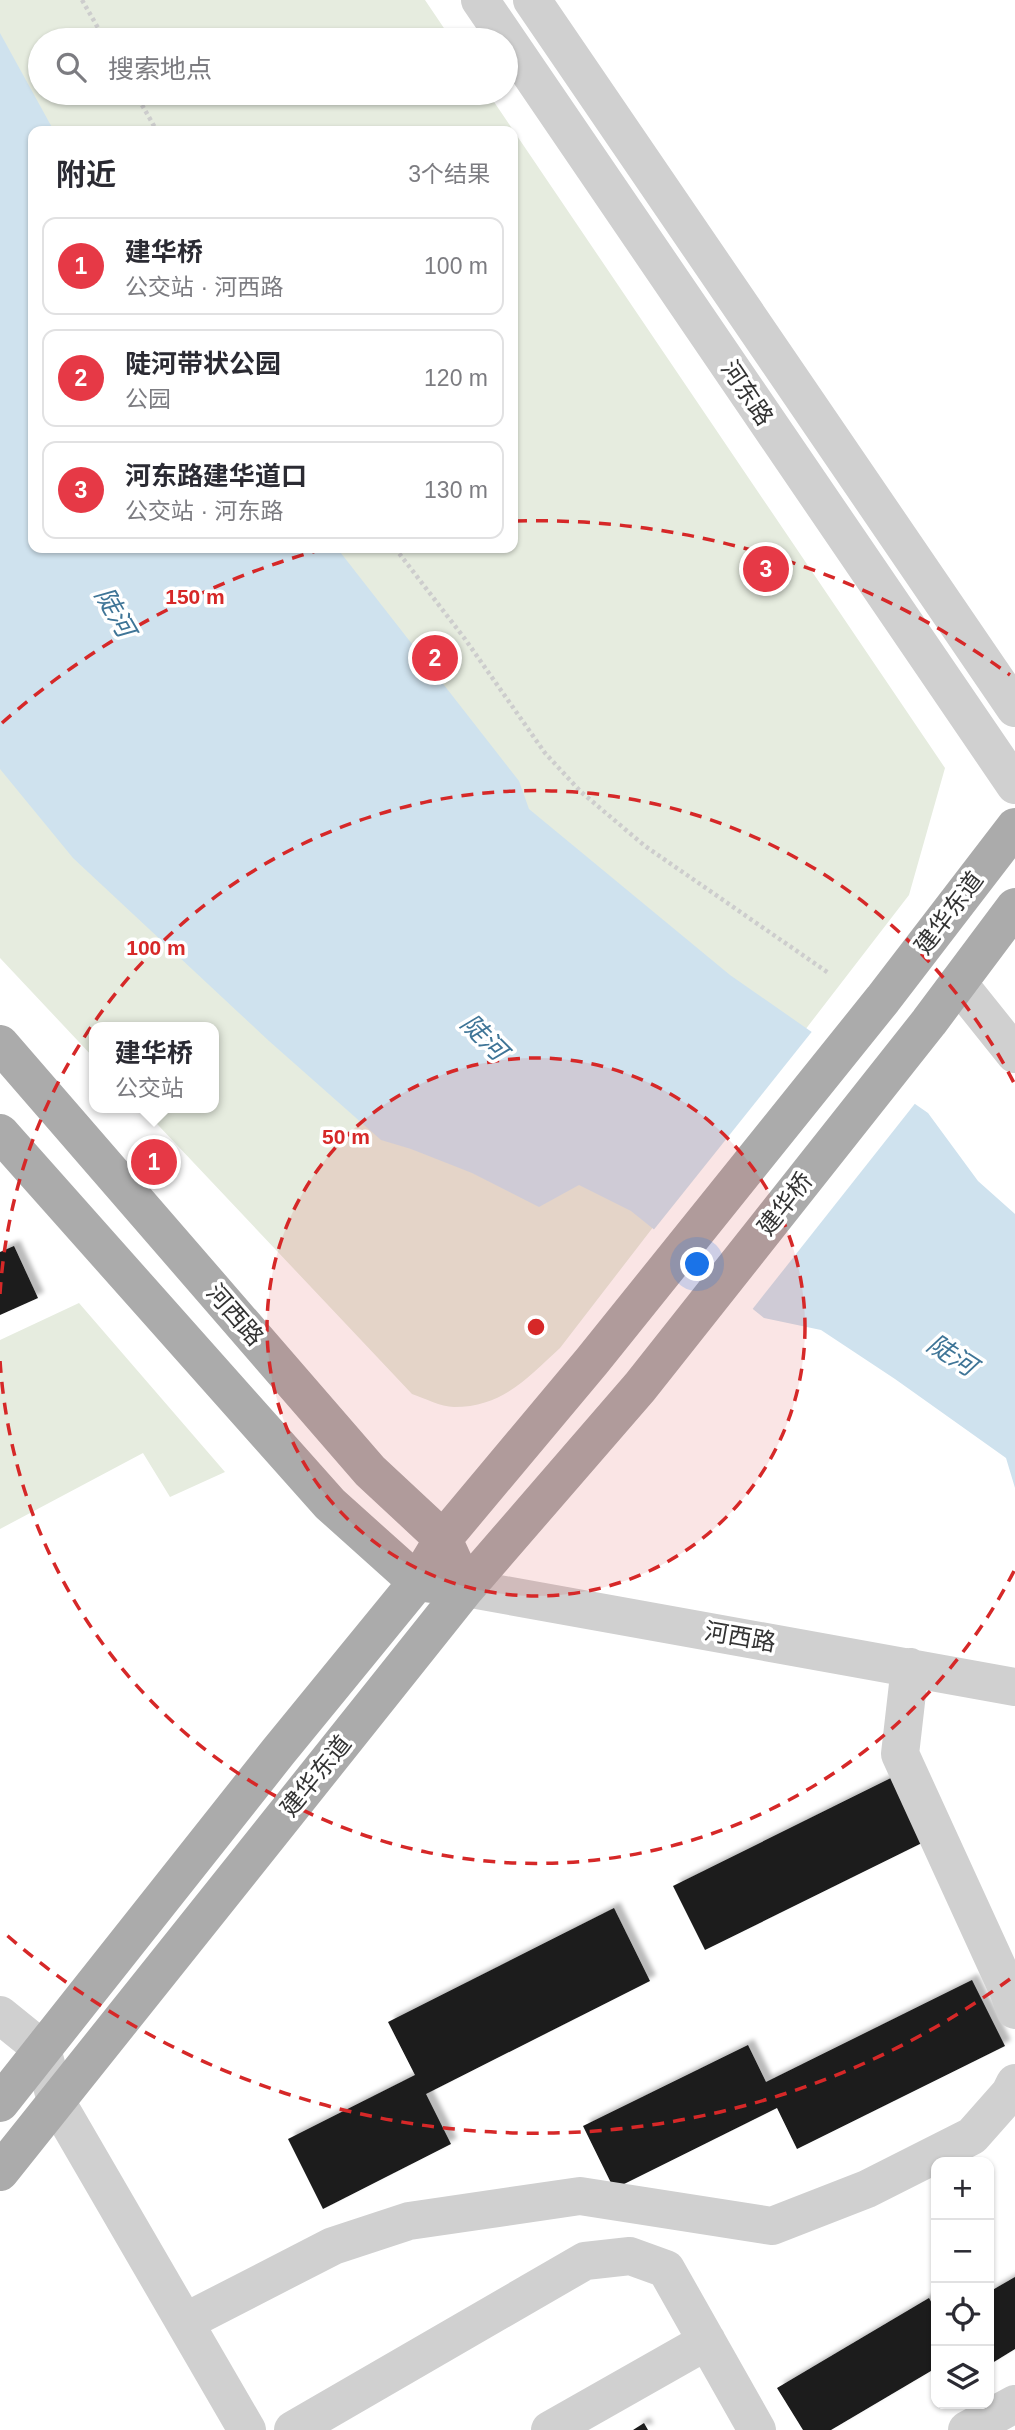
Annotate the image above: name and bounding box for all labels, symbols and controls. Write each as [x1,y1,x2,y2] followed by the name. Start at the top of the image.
[28,28,518,105] search box
[52,48,90,86] icon: search
[108,54,212,84] text: 搜索地点
[56,158,116,191] text: 附近
[408,161,490,187] text: 3个结果
[125,237,203,267] text: 建华桥
[75,253,87,279] text: 1
[424,253,488,279] text: 100 m
[125,274,283,300] text: 公交站 · 河西路
[125,349,281,379] text: 陡河带状公园
[716,355,779,430] street label: 河东路
[75,365,87,391] text: 2
[424,365,488,391] text: 120 m
[125,386,171,412] text: 公园
[125,461,307,491] text: 河东路建华道口
[75,477,87,503] text: 3
[424,477,488,503] text: 130 m
[125,498,283,524] text: 公交站 · 河东路
[743,543,789,595] pin: 3
[89,582,143,646] water label: 陡河
[165,585,225,608] text: 150 m
[412,632,458,684] pin: 2
[909,866,988,959] street label: 建华东道
[126,936,186,959] text: 100 m
[455,1008,517,1070] water label: 陡河
[89,1022,219,1113] popup
[115,1038,193,1068] text: 建华桥
[115,1075,184,1101] text: 公交站
[322,1125,370,1148] text: 50 m
[131,1136,177,1188] pin: 1
[752,1167,817,1240] street label: 建华桥
[680,1247,714,1281] your location
[202,1279,269,1351] street label: 河西路
[524,1315,548,1339] centre of rings
[922,1328,986,1384] water label: 陡河
[702,1617,778,1656] street label: 河西路
[275,1730,356,1821] street label: 建华东道
[931,2157,994,2409] map controls
[931,2157,994,2220] button: +
[931,2220,994,2283] button: −
[931,2283,994,2346] button: locate
[931,2346,994,2409] button: layers

